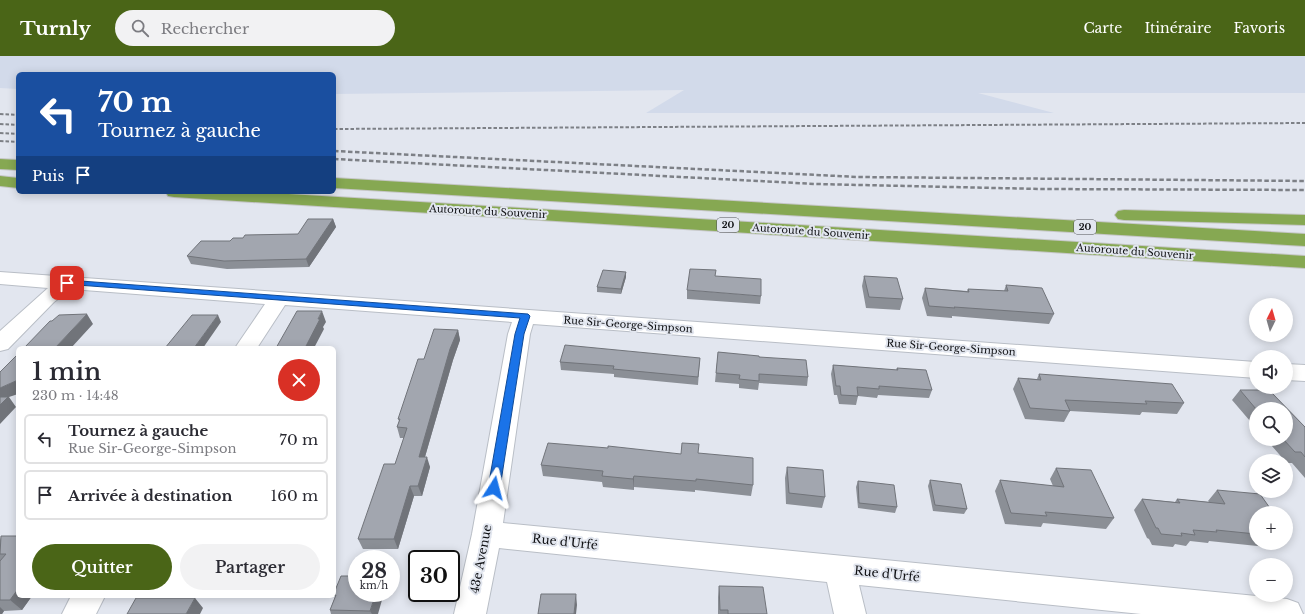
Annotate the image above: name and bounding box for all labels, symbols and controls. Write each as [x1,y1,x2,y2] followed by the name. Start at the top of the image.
[115,10,395,46] search box
[20,17,91,40] text: Turnly
[129,17,151,39] icon: search
[161,19,249,38] text: Rechercher
[1083,19,1122,37] text: Carte
[1144,19,1211,37] text: Itinéraire
[1233,19,1285,37] text: Favoris
[98,85,172,120] text: 70 m
[32,88,84,140] icon: left
[98,120,261,142] text: Tournez à gauche
[72,164,94,186] icon: arrive
[32,166,64,185] text: Puis
[428,202,547,221] street label: Autoroute du Souvenir
[717,218,739,232] road number: 20
[1074,220,1096,234] road number: 20
[751,221,870,242] street label: Autoroute du Souvenir
[1075,241,1194,262] street label: Autoroute du Souvenir
[50,266,84,300] pin
[56,272,78,294] icon: arrive
[1249,298,1293,342] north arrow
[1249,298,1293,602] map controls
[563,313,693,336] street label: Rue Sir-George-Simpson
[886,336,1016,359] street label: Rue Sir-George-Simpson
[1249,350,1293,394] button: sound
[32,357,101,386] text: 1 min
[278,359,320,401] button: close
[32,387,119,404] text: 230 m · 14:48
[1249,402,1293,446] button: search
[68,421,208,440] text: Tournez à gauche
[34,428,56,450] icon: left
[279,430,318,449] text: 70 m
[68,440,236,457] text: Rue Sir-George-Simpson
[1249,454,1293,498] button: layers
[473,467,515,509] position arrow
[34,484,56,506] icon: arrive
[68,486,232,505] text: Arrivée à destination
[271,486,318,505] text: 160 m
[1249,506,1293,550] button: +
[466,523,495,595] street label: 43e Avenue
[532,531,599,552] street label: Rue d'Urfé
[32,544,172,590] button: Quitter
[180,544,320,590] button: Partager
[408,550,460,602] speed limit sign: 30
[1249,558,1293,602] button: −
[361,559,387,583] text: 28
[854,563,921,584] street label: Rue d'Urfé
[360,579,388,592] text: km/h

